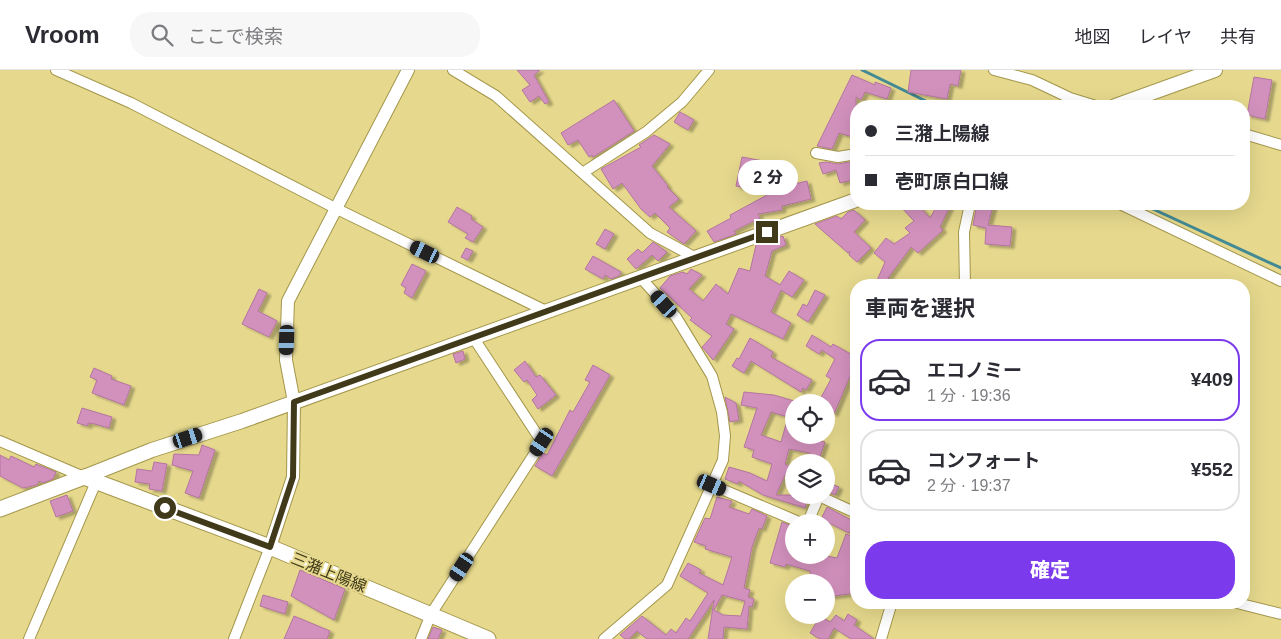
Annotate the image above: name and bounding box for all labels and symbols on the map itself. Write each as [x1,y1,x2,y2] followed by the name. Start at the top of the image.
[737,160,797,194] callout: 2 分
[756,221,778,243] route end
[408,239,441,265] car
[648,288,679,320] car
[278,325,295,355] car
[527,425,556,459] car
[171,426,204,450] car
[695,472,728,498] car
[154,497,176,519] route start
[289,550,369,595] street label: 三潴上陽線
[447,550,476,584] car

